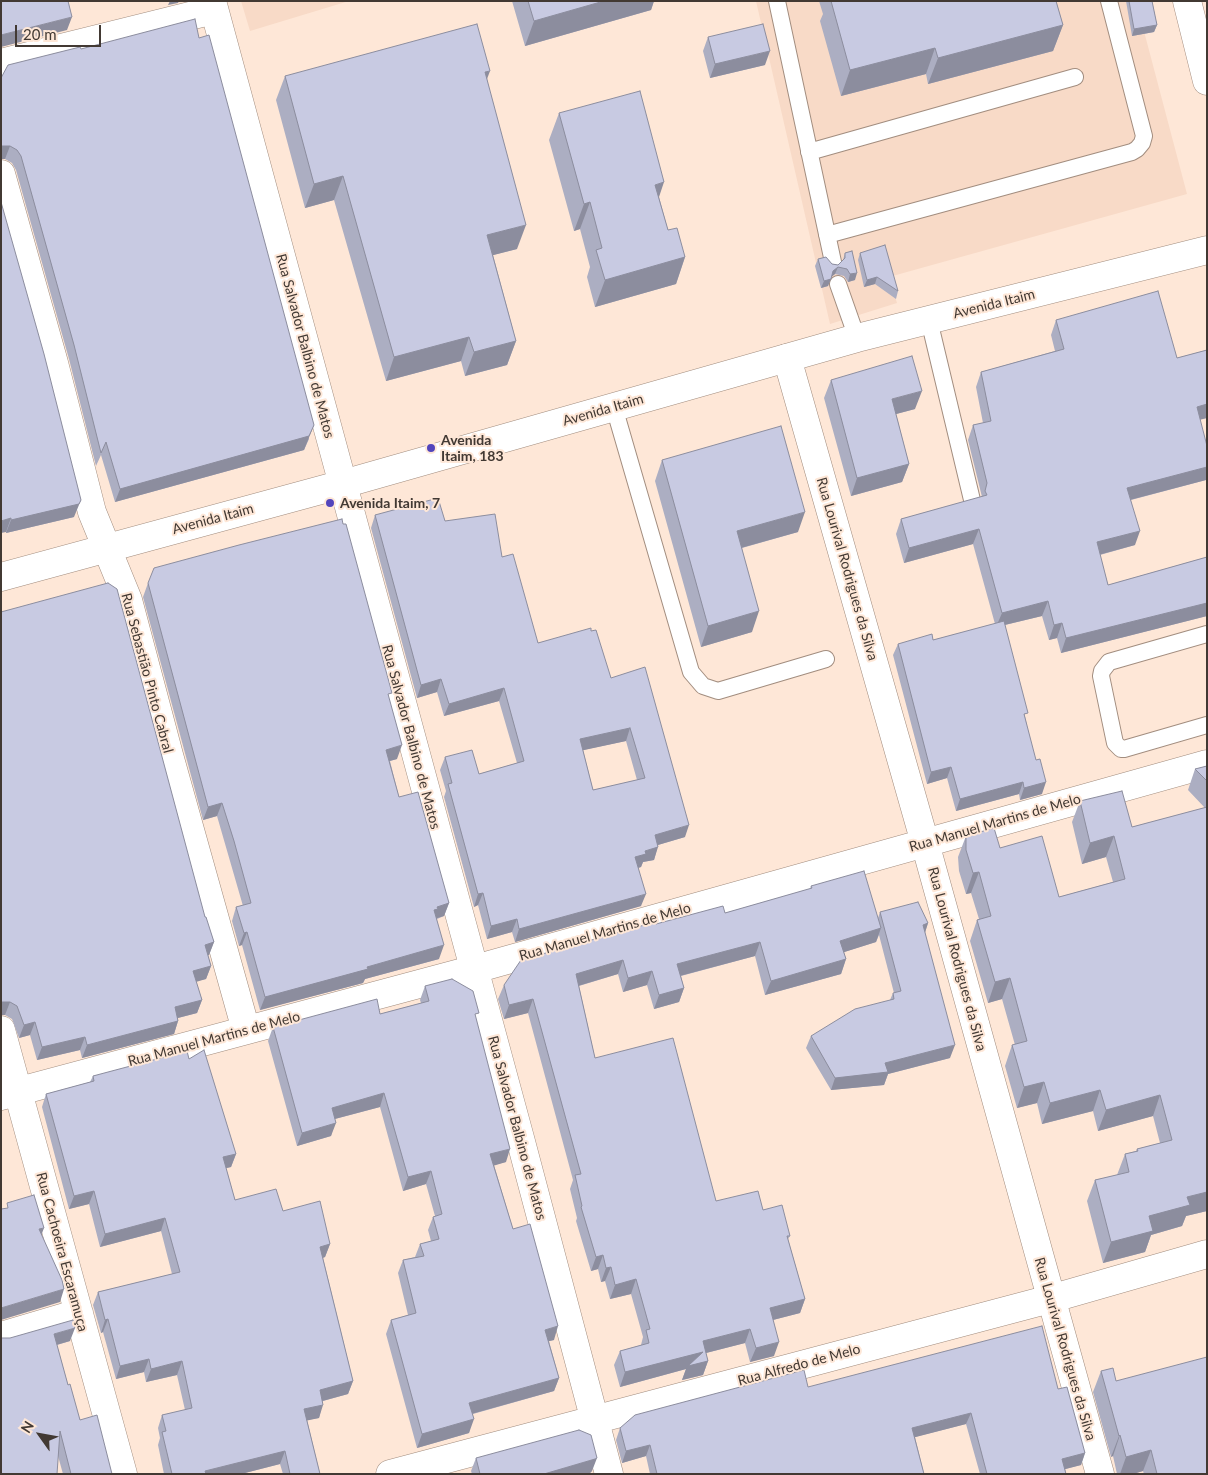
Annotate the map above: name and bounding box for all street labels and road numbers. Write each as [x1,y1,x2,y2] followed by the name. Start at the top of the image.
[272,252,338,440] street label: Rua Salvador Balbino de Matos
[951,286,1037,322] street label: Avenida Itaim
[561,390,645,430] street label: Avenida Itaim
[813,475,881,663] street label: Rua Lourival Rodrigues da Silva
[171,500,255,538] street label: Avenida Itaim
[118,591,176,755] street label: Rua Sebastião Pinto Cabral
[378,643,444,831] street label: Rua Salvador Balbino de Matos
[907,790,1083,856] street label: Rua Manuel Martins de Melo
[924,865,990,1053] street label: Rua Lourival Rodrigues da Silva
[517,899,693,965] street label: Rua Manuel Martins de Melo
[126,1008,302,1070] street label: Rua Manuel Martins de Melo
[484,1034,550,1222] street label: Rua Salvador Balbino de Matos
[33,1170,91,1334] street label: Rua Cachoeira Escaramuça
[1031,1255,1099,1443] street label: Rua Lourival Rodrigues da Silva
[736,1341,862,1389] street label: Rua Alfredo de Melo

